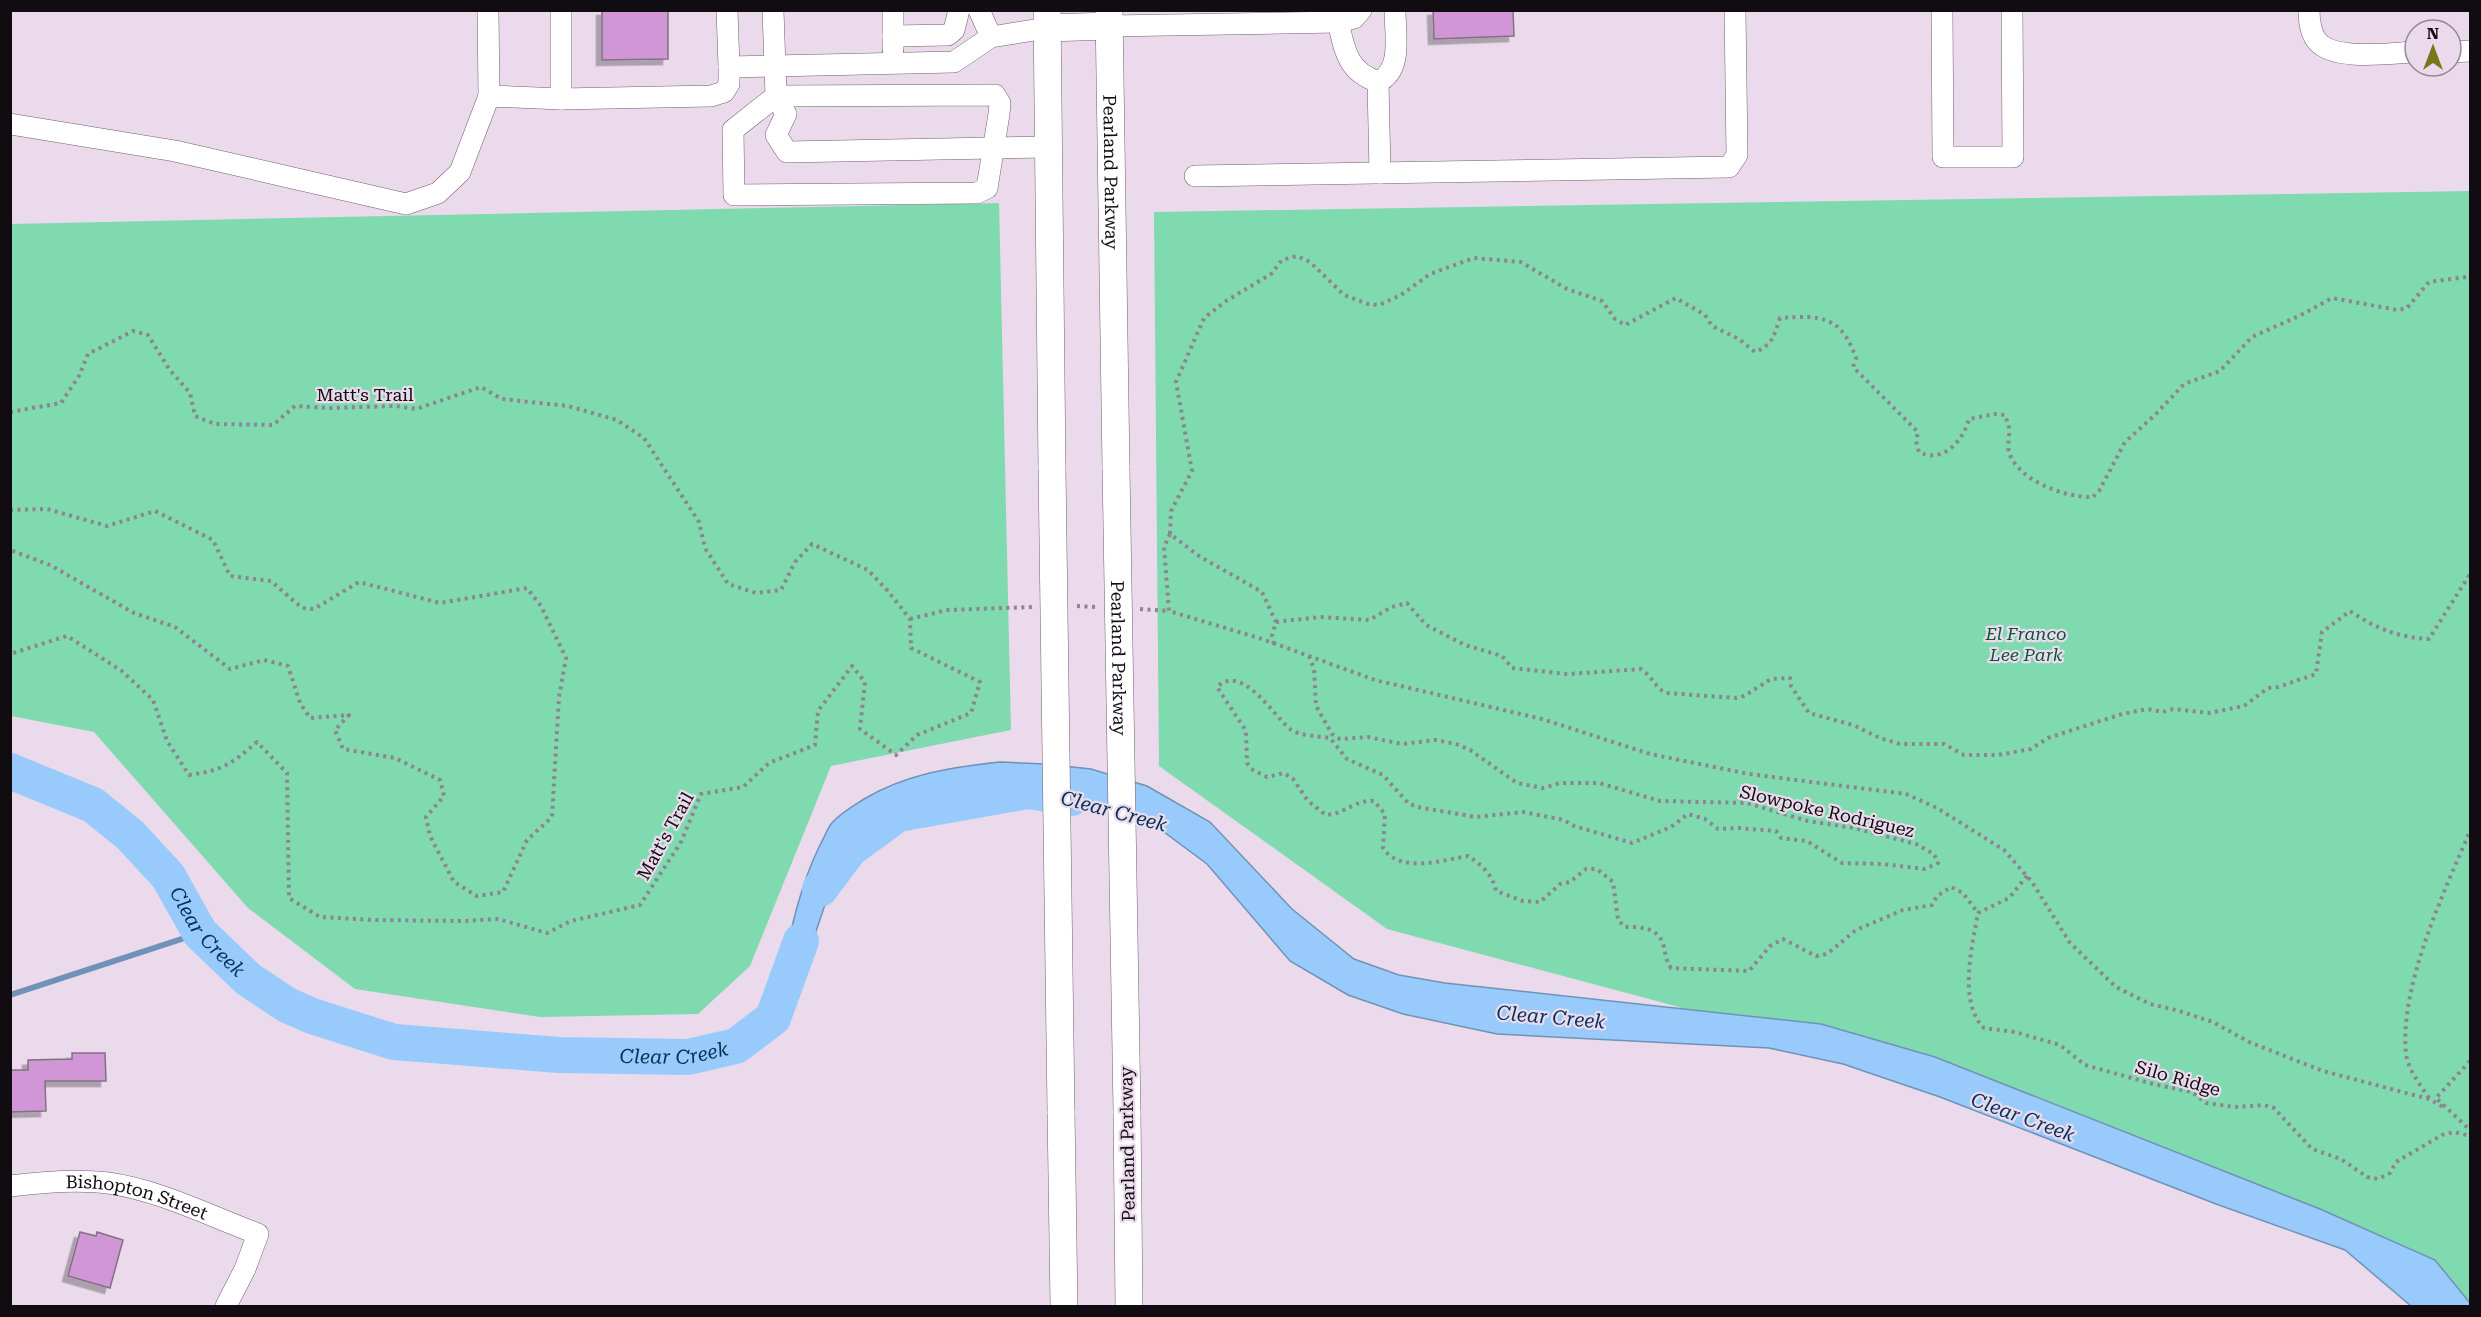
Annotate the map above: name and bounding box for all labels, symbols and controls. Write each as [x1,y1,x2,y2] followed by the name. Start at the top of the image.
[2403,18,2463,78] north arrow
[2427,24,2439,43] text: N
[1100,94,1123,250] street label: Pearland Parkway
[316,384,414,405] street label: Matt's Trail
[1107,580,1131,736] street label: Pearland Parkway
[1984,623,2067,665] park label: El Franco Lee Park
[1738,781,1917,841] street label: Slowpoke Rodriguez
[1058,785,1170,837] water label: Clear Creek
[632,788,698,884] street label: Matt's Trail
[165,883,250,982] water label: Clear Creek
[1496,1000,1606,1034] water label: Clear Creek
[619,1036,730,1069] water label: Clear Creek
[2133,1056,2223,1100] street label: Silo Ridge
[1115,1066,1139,1222] street label: Pearland Parkway
[1968,1087,2078,1147] water label: Clear Creek
[65,1171,211,1223] street label: Bishopton Street

